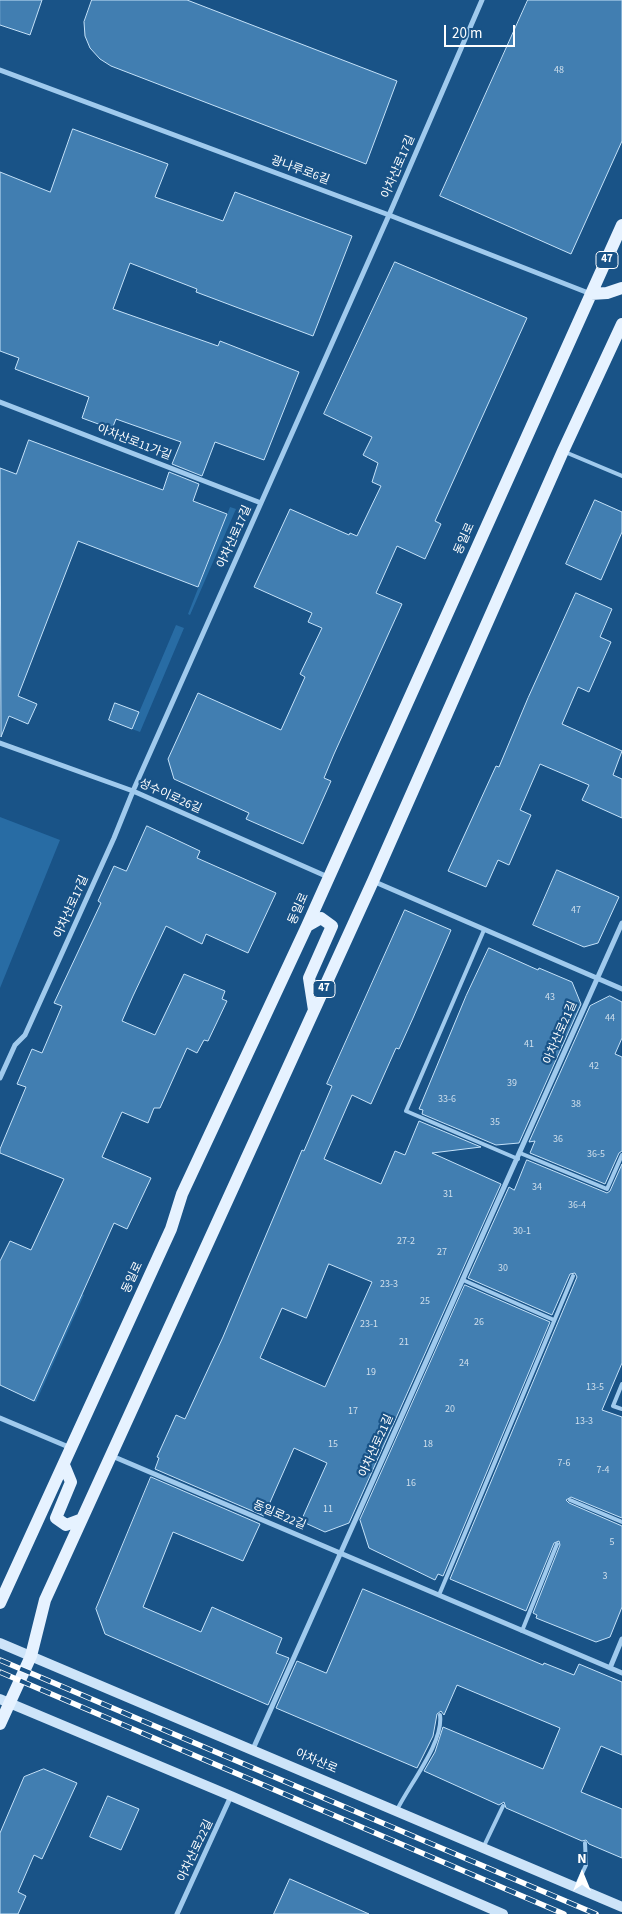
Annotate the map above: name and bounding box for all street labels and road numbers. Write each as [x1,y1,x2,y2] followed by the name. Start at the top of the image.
[379,133,419,201] street label: 아차산로17길
[269,154,331,188] street label: 광나루로6길
[596,252,618,268] road number: 47
[95,422,173,464] street label: 아차산로11가길
[215,503,255,571] street label: 아차산로17길
[452,521,478,557] street label: 동일로
[136,777,204,817] street label: 성수이로26길
[52,873,92,941] street label: 아차산로17길
[286,891,312,927] street label: 동일로
[313,981,335,998] road number: 47
[541,999,581,1067] street label: 아차산로21길
[119,1260,147,1296] street label: 동일로
[357,1412,397,1480] street label: 아차산로21길
[250,1498,308,1534] street label: 동일로22길
[293,1747,339,1777] street label: 아차산로
[175,1818,217,1884] street label: 아차산로22길

